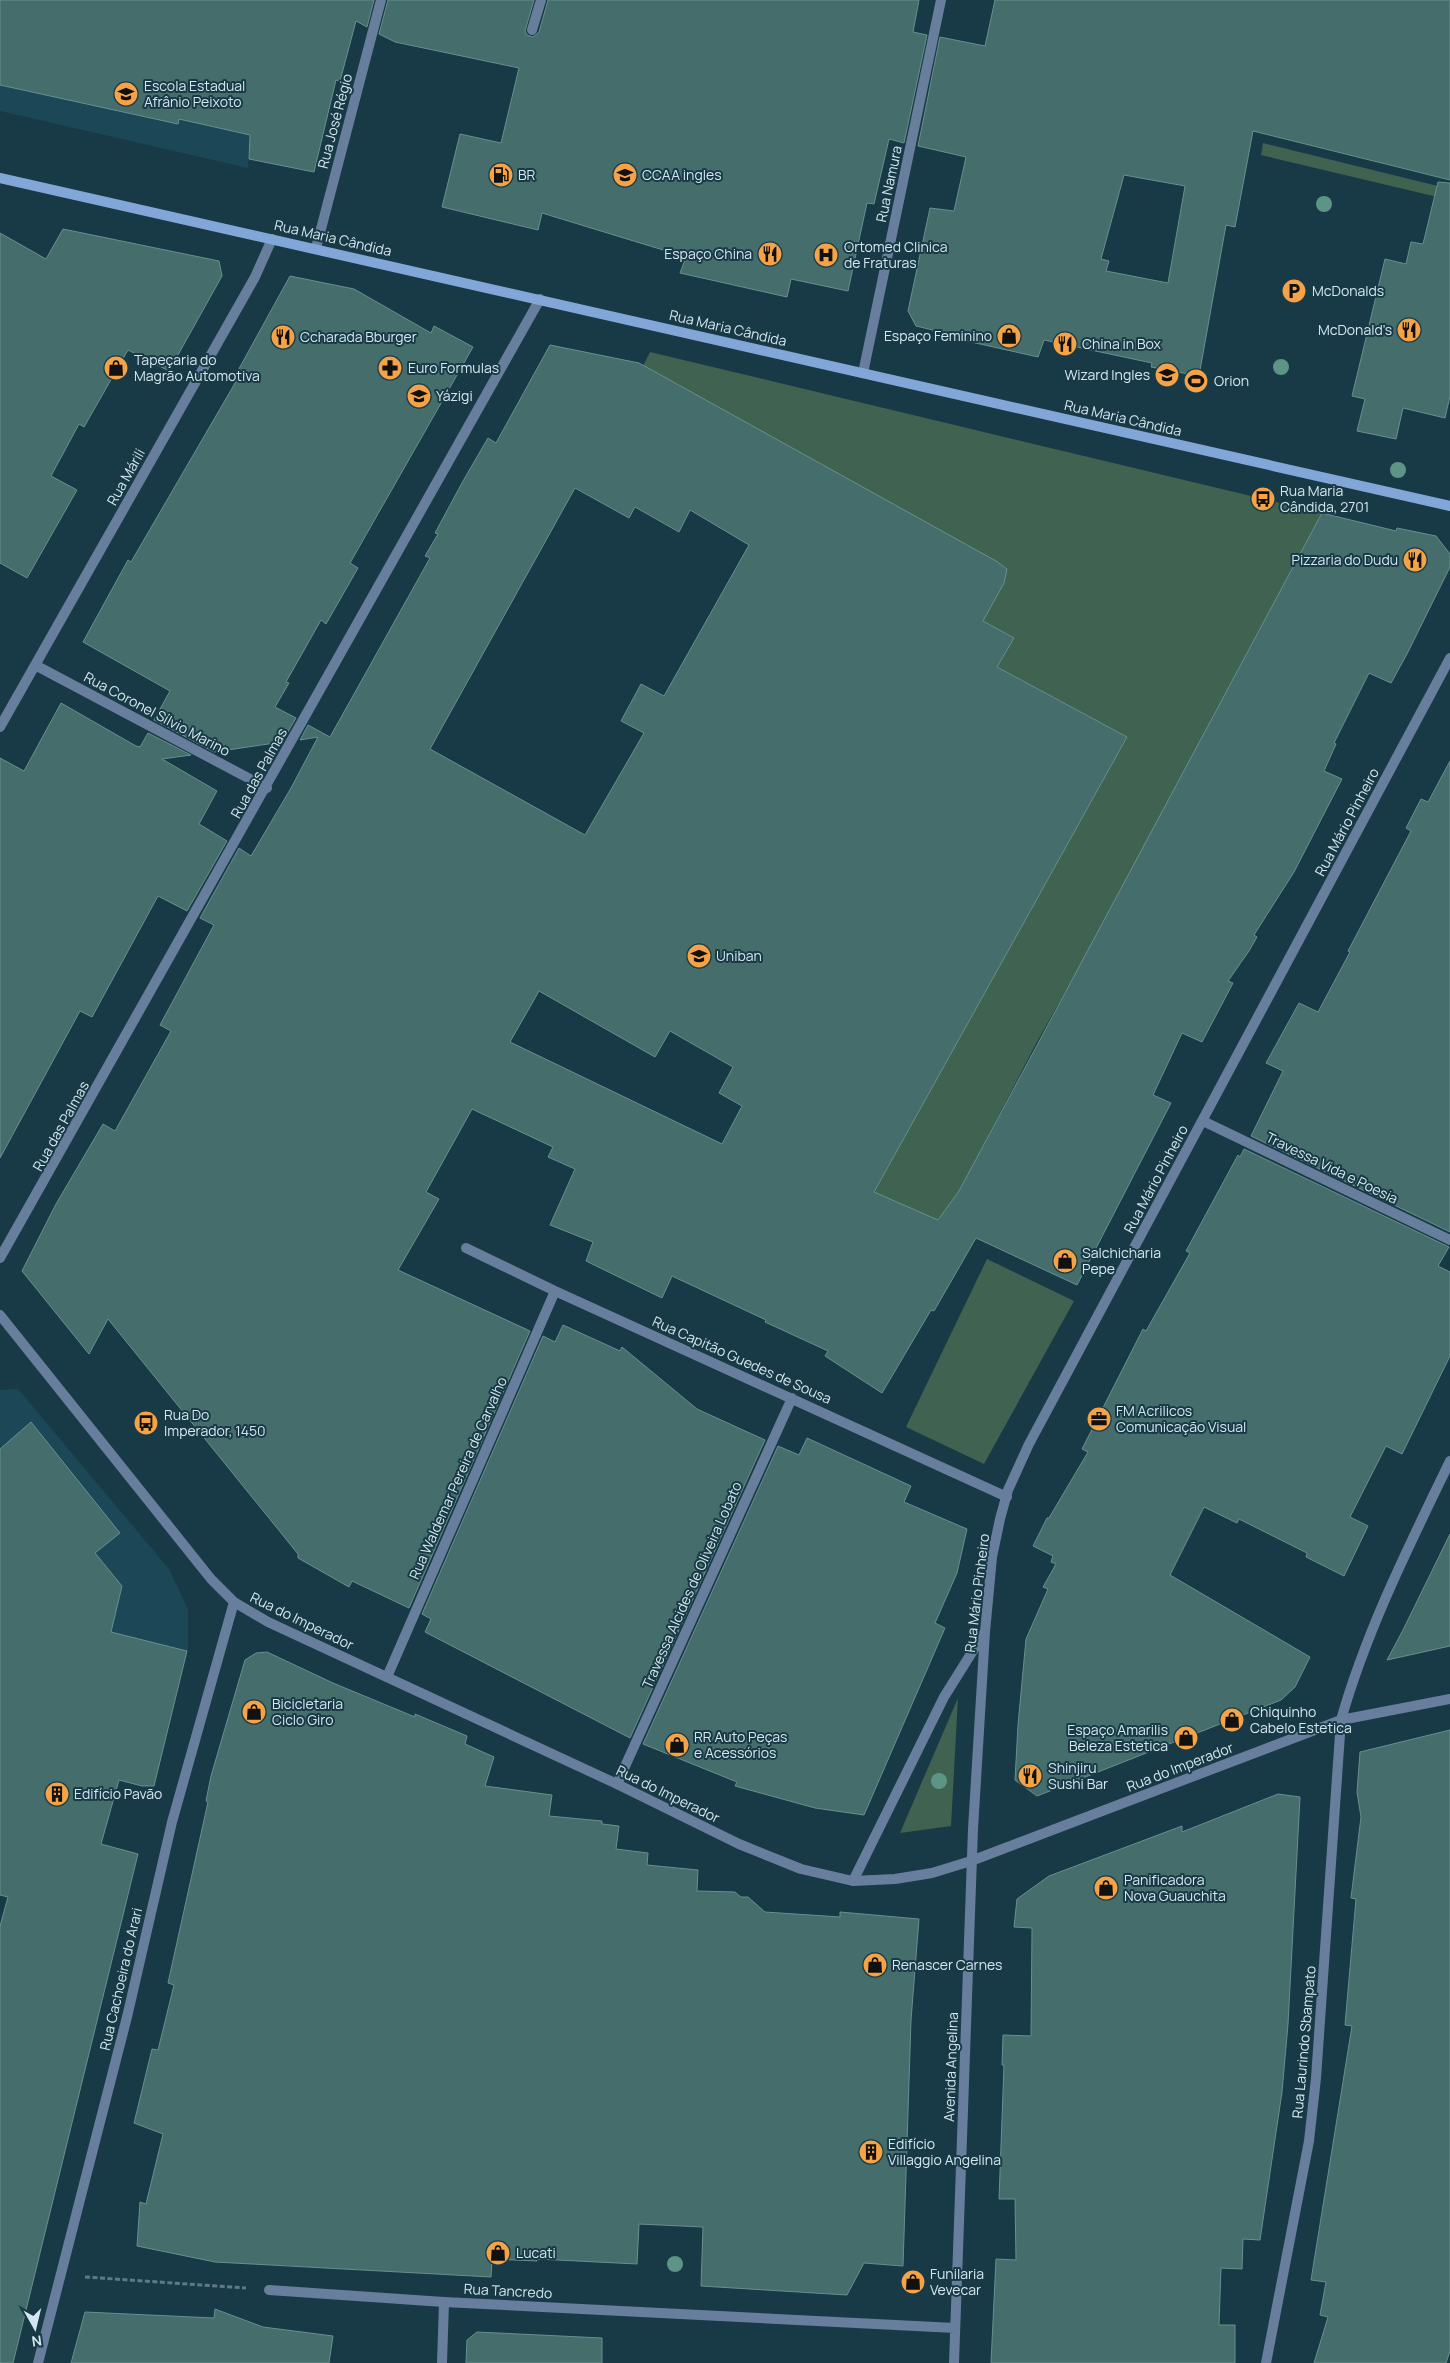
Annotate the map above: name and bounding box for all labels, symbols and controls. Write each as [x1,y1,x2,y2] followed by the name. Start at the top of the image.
[313,71,356,170] street label: Rua José Régio
[144,76,245,111] place label: Escola Estadual Afrânio Peixoto
[113,81,139,107] school or university icon: Escola Estadual Afrânio Peixoto
[871,144,906,224] street label: Rua Namura
[488,162,514,188] fuel station icon: BR
[612,162,638,188] school or university icon: CCAA ingles
[518,165,536,184] place label: BR
[642,165,721,184] place label: CCAA ingles
[273,215,394,260] street label: Rua Maria Cândida
[844,237,948,272] place label: Ortomed Clinica de Fraturas
[757,241,783,267] restaurant icon: Espaço China
[813,242,839,268] hospital icon: Ortomed Clinica de Fraturas
[664,244,752,263] place label: Espaço China
[1281,278,1307,304] parking icon: McDonalds
[1312,281,1384,300] place label: McDonalds
[668,305,789,350] street label: Rua Maria Cândida
[1396,317,1422,343] restaurant icon: McDonald's
[1318,320,1392,339] place label: McDonald's
[996,323,1022,349] shop icon: Espaço Feminino
[270,324,296,350] restaurant icon: Ccharada Bburger
[884,326,992,345] place label: Espaço Feminino
[300,327,417,346] place label: Ccharada Bburger
[1052,331,1078,357] restaurant icon: China in Box
[1082,334,1162,353] place label: China in Box
[134,350,260,385] place label: Tapeçaria do Magrão Automotiva
[103,355,129,381] shop icon: Tapeçaria do Magrão Automotiva
[377,355,403,381] pharmacy icon: Euro Formulas
[408,358,499,377] place label: Euro Formulas
[1154,362,1180,388] school or university icon: Wizard Ingles
[1064,365,1150,384] place label: Wizard Ingles
[1183,368,1209,394] sports icon: Orion
[1214,371,1249,390] place label: Orion
[406,383,432,409] school or university icon: Yázigi
[436,386,473,405] place label: Yázigi
[1063,395,1184,440] street label: Rua Maria Cândida
[102,445,149,509] street label: Rua Márili
[1280,481,1369,516] place label: Rua Maria Cândida, 2701
[1250,486,1276,512] bus stop icon: Rua Maria Cândida, 2701
[1402,547,1428,573] restaurant icon: Pizzaria do Dudu
[1291,550,1398,569] place label: Pizzaria do Dudu
[81,667,234,760] street label: Rua Coronel Sílvio Marino
[226,724,291,821] street label: Rua das Palmas
[1310,764,1383,879] street label: Rua Mário Pinheiro
[686,943,712,969] school or university icon: Uniban
[716,946,762,965] place label: Uniban
[28,1077,93,1174] street label: Rua das Palmas
[1119,1121,1192,1236] street label: Rua Mário Pinheiro
[1263,1127,1401,1208] street label: Travessa Vida e Poesia
[1082,1243,1161,1278] place label: Salchicharia Pepe
[1052,1248,1078,1274] shop icon: Salchicharia Pepe
[650,1311,835,1408] street label: Rua Capitão Guedes de Sousa
[404,1374,511,1582] street label: Rua Waldemar Pereira de Carvalho
[1116,1401,1246,1436] place label: FM Acrilicos Comunicação Visual
[164,1405,266,1440] place label: Rua Do Imperador, 1450
[1086,1406,1112,1432] office icon: FM Acrilicos Comunicação Visual
[133,1410,159,1436] bus stop icon: Rua Do Imperador, 1450
[637,1478,746,1691] street label: Travessa Alcides de Oliveira Lobato
[960,1532,993,1653] street label: Rua Mário Pinheiro
[247,1587,357,1654] street label: Rua do Imperador
[272,1694,343,1729] place label: Bicicletaria Ciclo Giro
[241,1699,267,1725] shop icon: Bicicletaria Ciclo Giro
[1250,1702,1352,1737] place label: Chiquinho Cabelo Estetica
[1219,1707,1245,1733] shop icon: Chiquinho Cabelo Estetica
[1067,1720,1168,1755] place label: Espaço Amarilis Beleza Estetica
[1173,1725,1199,1751] shop icon: Espaço Amarilis Beleza Estetica
[694,1727,787,1762] place label: RR Auto Peças e Acessórios
[664,1732,690,1758] shop icon: RR Auto Peças e Acessórios
[1124,1737,1236,1796] street label: Rua do Imperador
[1048,1758,1108,1793] place label: Shinjiru Sushi Bar
[613,1760,723,1827] street label: Rua do Imperador
[1017,1763,1043,1789] restaurant icon: Shinjiru Sushi Bar
[44,1781,70,1807] building icon: Edifício Pavão
[74,1784,162,1803] place label: Edifício Pavão
[1124,1870,1226,1905] place label: Panificadora Nova Guauchita
[1093,1875,1119,1901] shop icon: Panificadora Nova Guauchita
[95,1906,146,2052] street label: Rua Cachoeira do Arari
[862,1952,888,1978] shop icon: Renascer Carnes
[892,1955,1002,1974] place label: Renascer Carnes
[1287,1965,1320,2119] street label: Rua Laurindo Sbampato
[939,2012,962,2122] street label: Avenida Angelina
[888,2134,1001,2169] place label: Edifício Villaggio Angelina
[858,2139,884,2165] building icon: Edifício Villaggio Angelina
[485,2240,511,2266] shop icon: Lucati
[516,2243,556,2262] place label: Lucati
[930,2264,984,2299] place label: Funilaria Vevecar
[900,2269,926,2295] shop icon: Funilaria Vevecar
[463,2279,553,2302] street label: Rua Tancredo
[10,2303,60,2353] north arrow
[31,2331,43,2351] text: N

